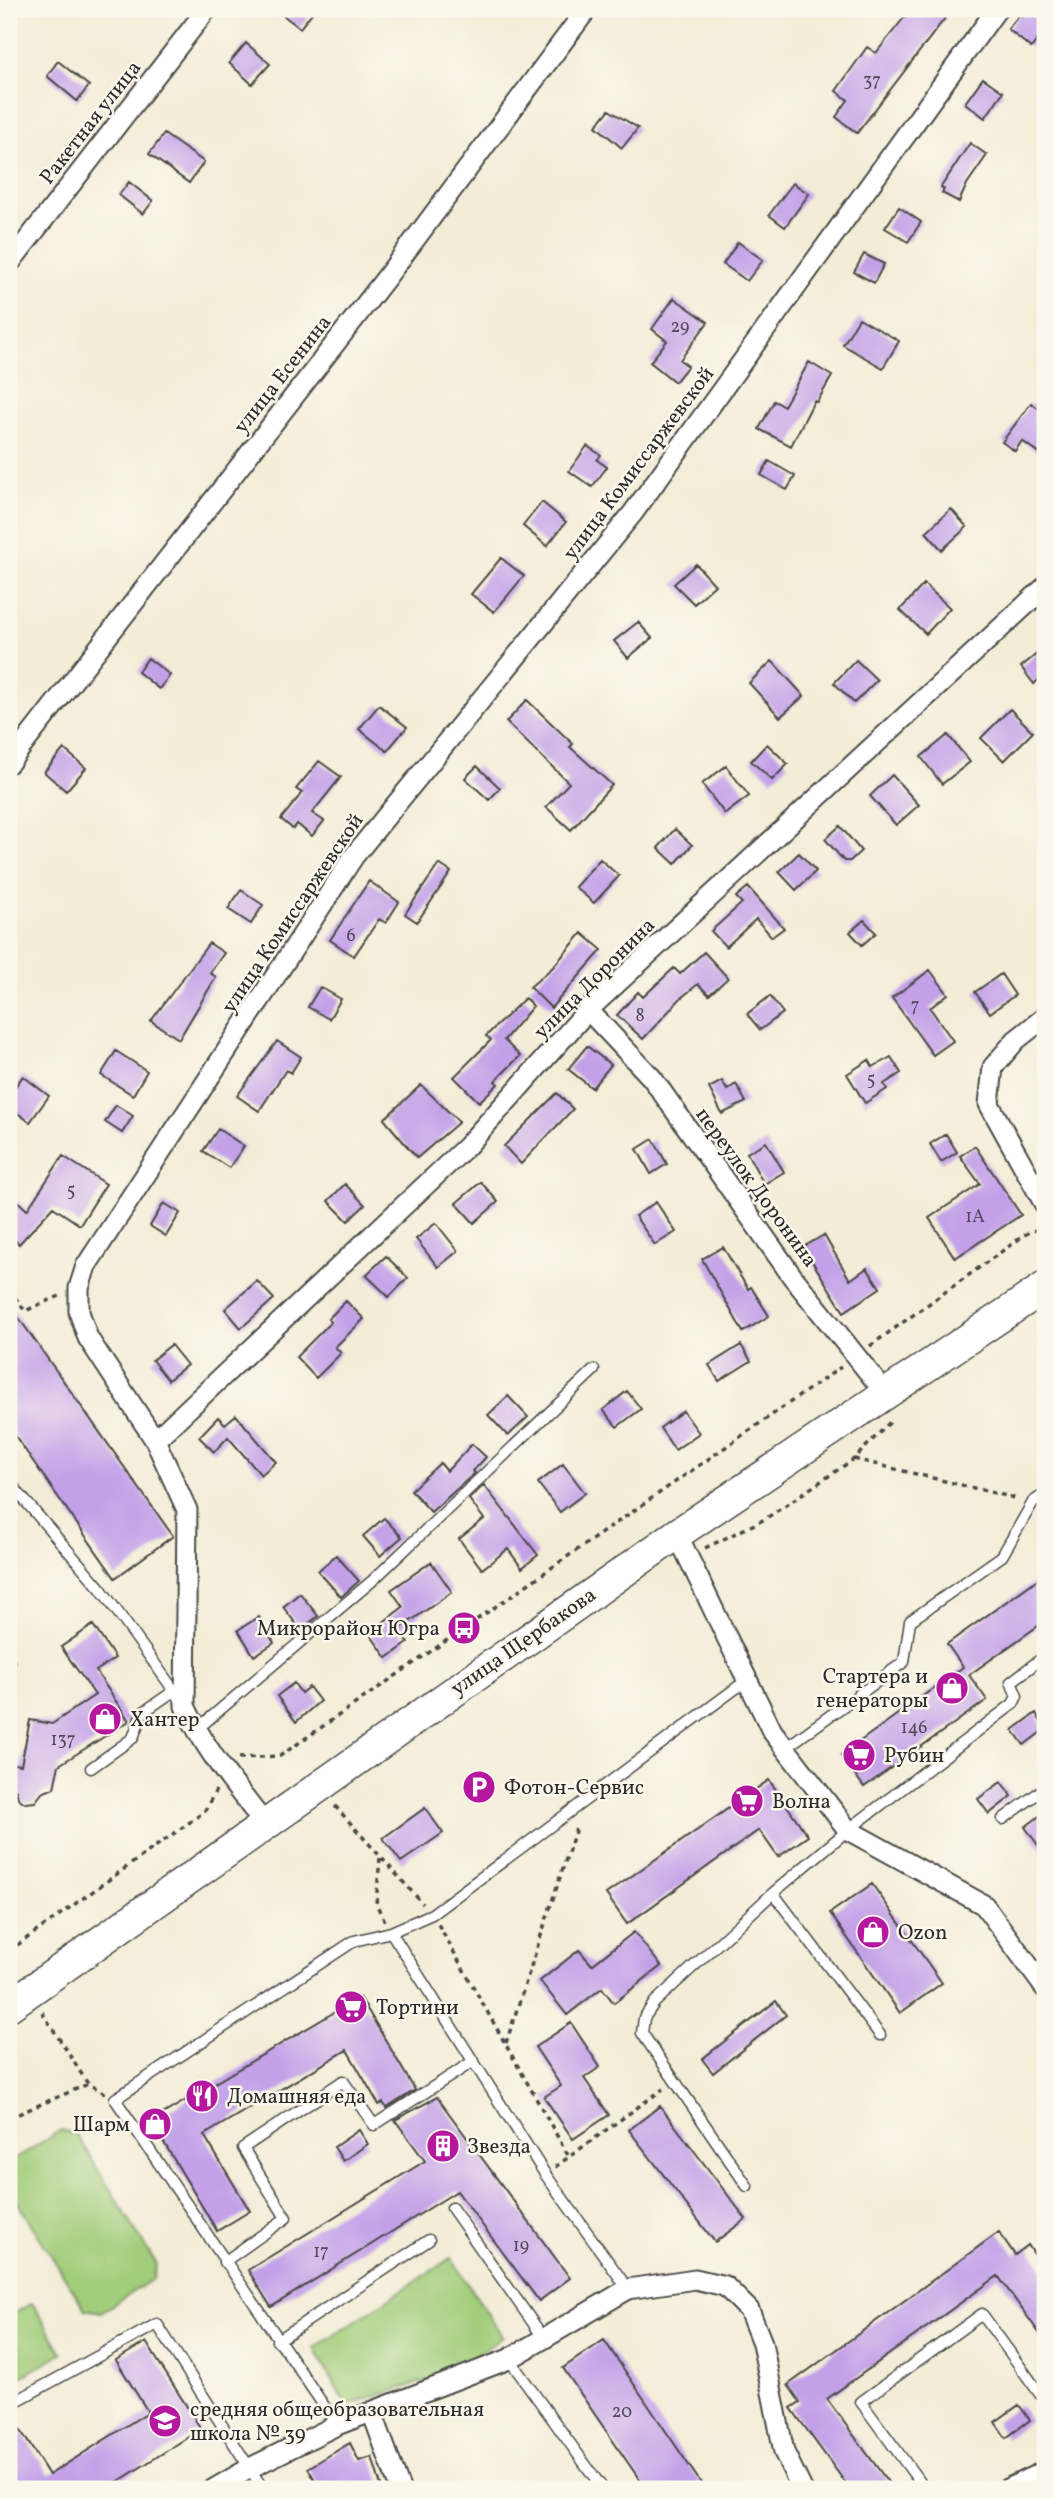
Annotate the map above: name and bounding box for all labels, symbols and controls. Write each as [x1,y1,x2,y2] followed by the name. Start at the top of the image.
[34,55,149,191] street label: Ракетная улица
[863,69,881,94] house number: 37
[228,309,339,440] street label: улица Есенина
[671,315,689,340] house number: 29
[557,361,722,567] street label: улица Комиссаржевской
[215,808,371,1020] street label: улица Комиссаржевской
[528,912,662,1046] street label: улица Доронина
[346,924,356,949] house number: 6
[911,994,919,1019] house number: 7
[635,1004,645,1029] house number: 8
[867,1068,875,1093] house number: 5
[688,1102,824,1274] street label: переулок Доронина
[67,1179,75,1204] house number: 5
[965,1205,985,1230] house number: 1А
[445,1581,602,1703] street label: улица Щербакова
[445,1609,483,1647] bus stop icon: Микрорайон Югра
[257,1615,440,1644] place label: Микрорайон Югра
[816,1663,928,1716] place label: Стартера и генераторы
[933,1669,971,1707] shop icon: Стартера и генераторы
[86,1700,124,1738] shop icon: Хантер
[130,1706,200,1735] place label: Хантер
[901,1716,927,1741] house number: 146
[51,1728,75,1753] house number: 137
[840,1736,878,1774] supermarket icon: Рубин
[884,1742,944,1771] place label: Рубин
[460,1768,498,1806] parking icon: Фотон-Сервис
[504,1774,644,1803] place label: Фотон-Сервис
[728,1782,766,1820] supermarket icon: Волна
[772,1788,831,1817] place label: Волна
[854,1913,892,1951] shop icon: Ozon
[898,1919,948,1948] place label: Ozon
[332,1988,370,2026] supermarket icon: Тортини
[376,1994,459,2023] place label: Тортини
[183,2077,221,2115] restaurant icon: Домашняя еда
[227,2083,367,2112] place label: Домашняя еда
[136,2105,174,2143] shop icon: Шарм
[73,2111,130,2140] place label: Шарм
[424,2127,462,2165] building icon: Звезда
[467,2133,531,2162] place label: Звезда
[513,2234,529,2259] house number: 19
[313,2240,329,2265] house number: 17
[190,2396,484,2449] place label: средняя общеобразовательная школа № 39
[612,2400,632,2425] house number: 20
[146,2402,184,2440] school or university icon: средняя общеобразовательная школа № 39

